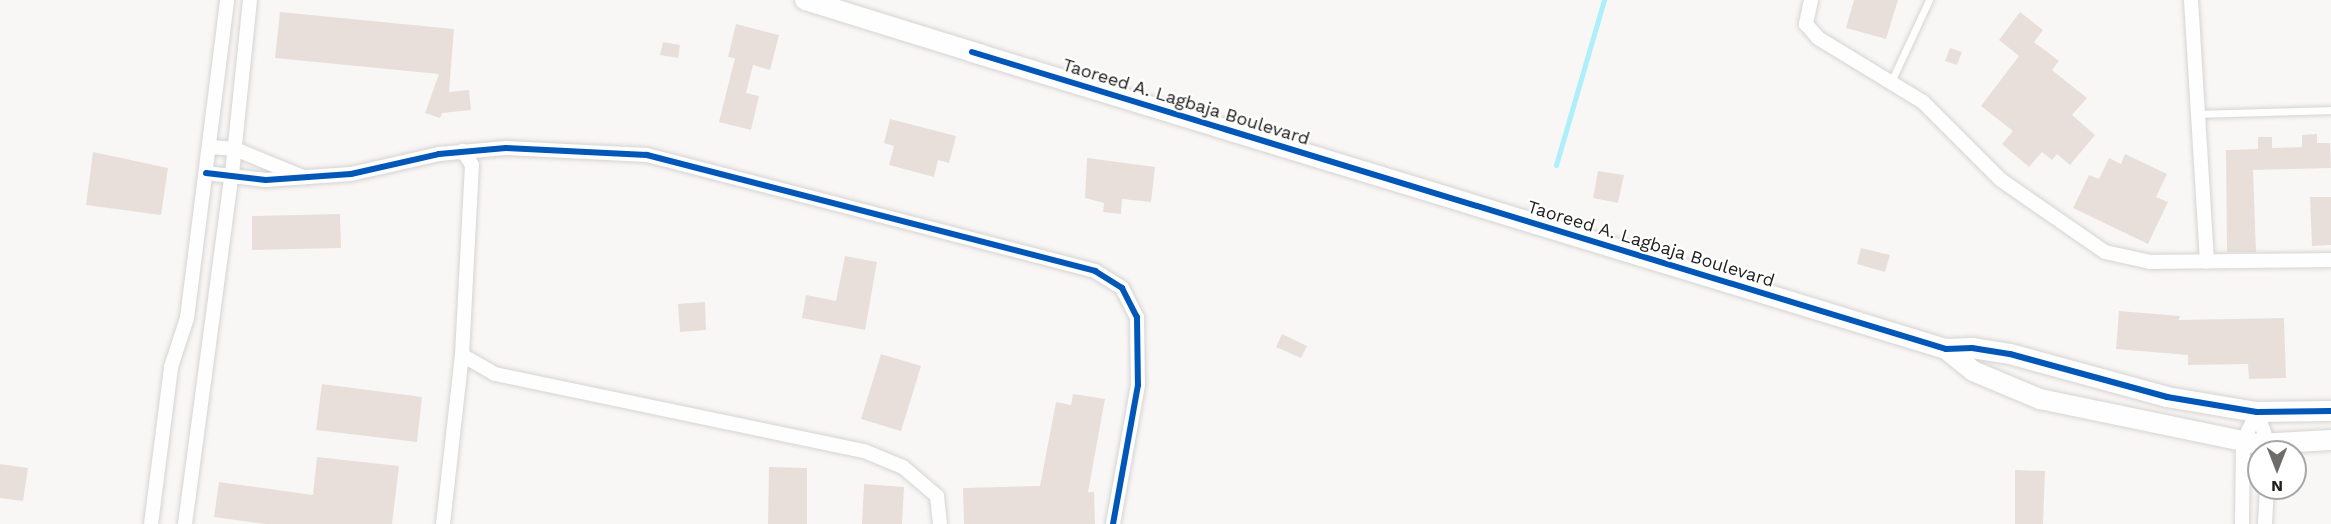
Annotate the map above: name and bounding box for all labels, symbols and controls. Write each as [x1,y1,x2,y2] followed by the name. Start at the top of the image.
[1059,54,1313,150] street label: Taoreed A. Lagbaja Boulevard
[1524,196,1778,292] street label: Taoreed A. Lagbaja Boulevard
[2247,440,2307,500] north arrow
[2271,477,2283,496] text: N

